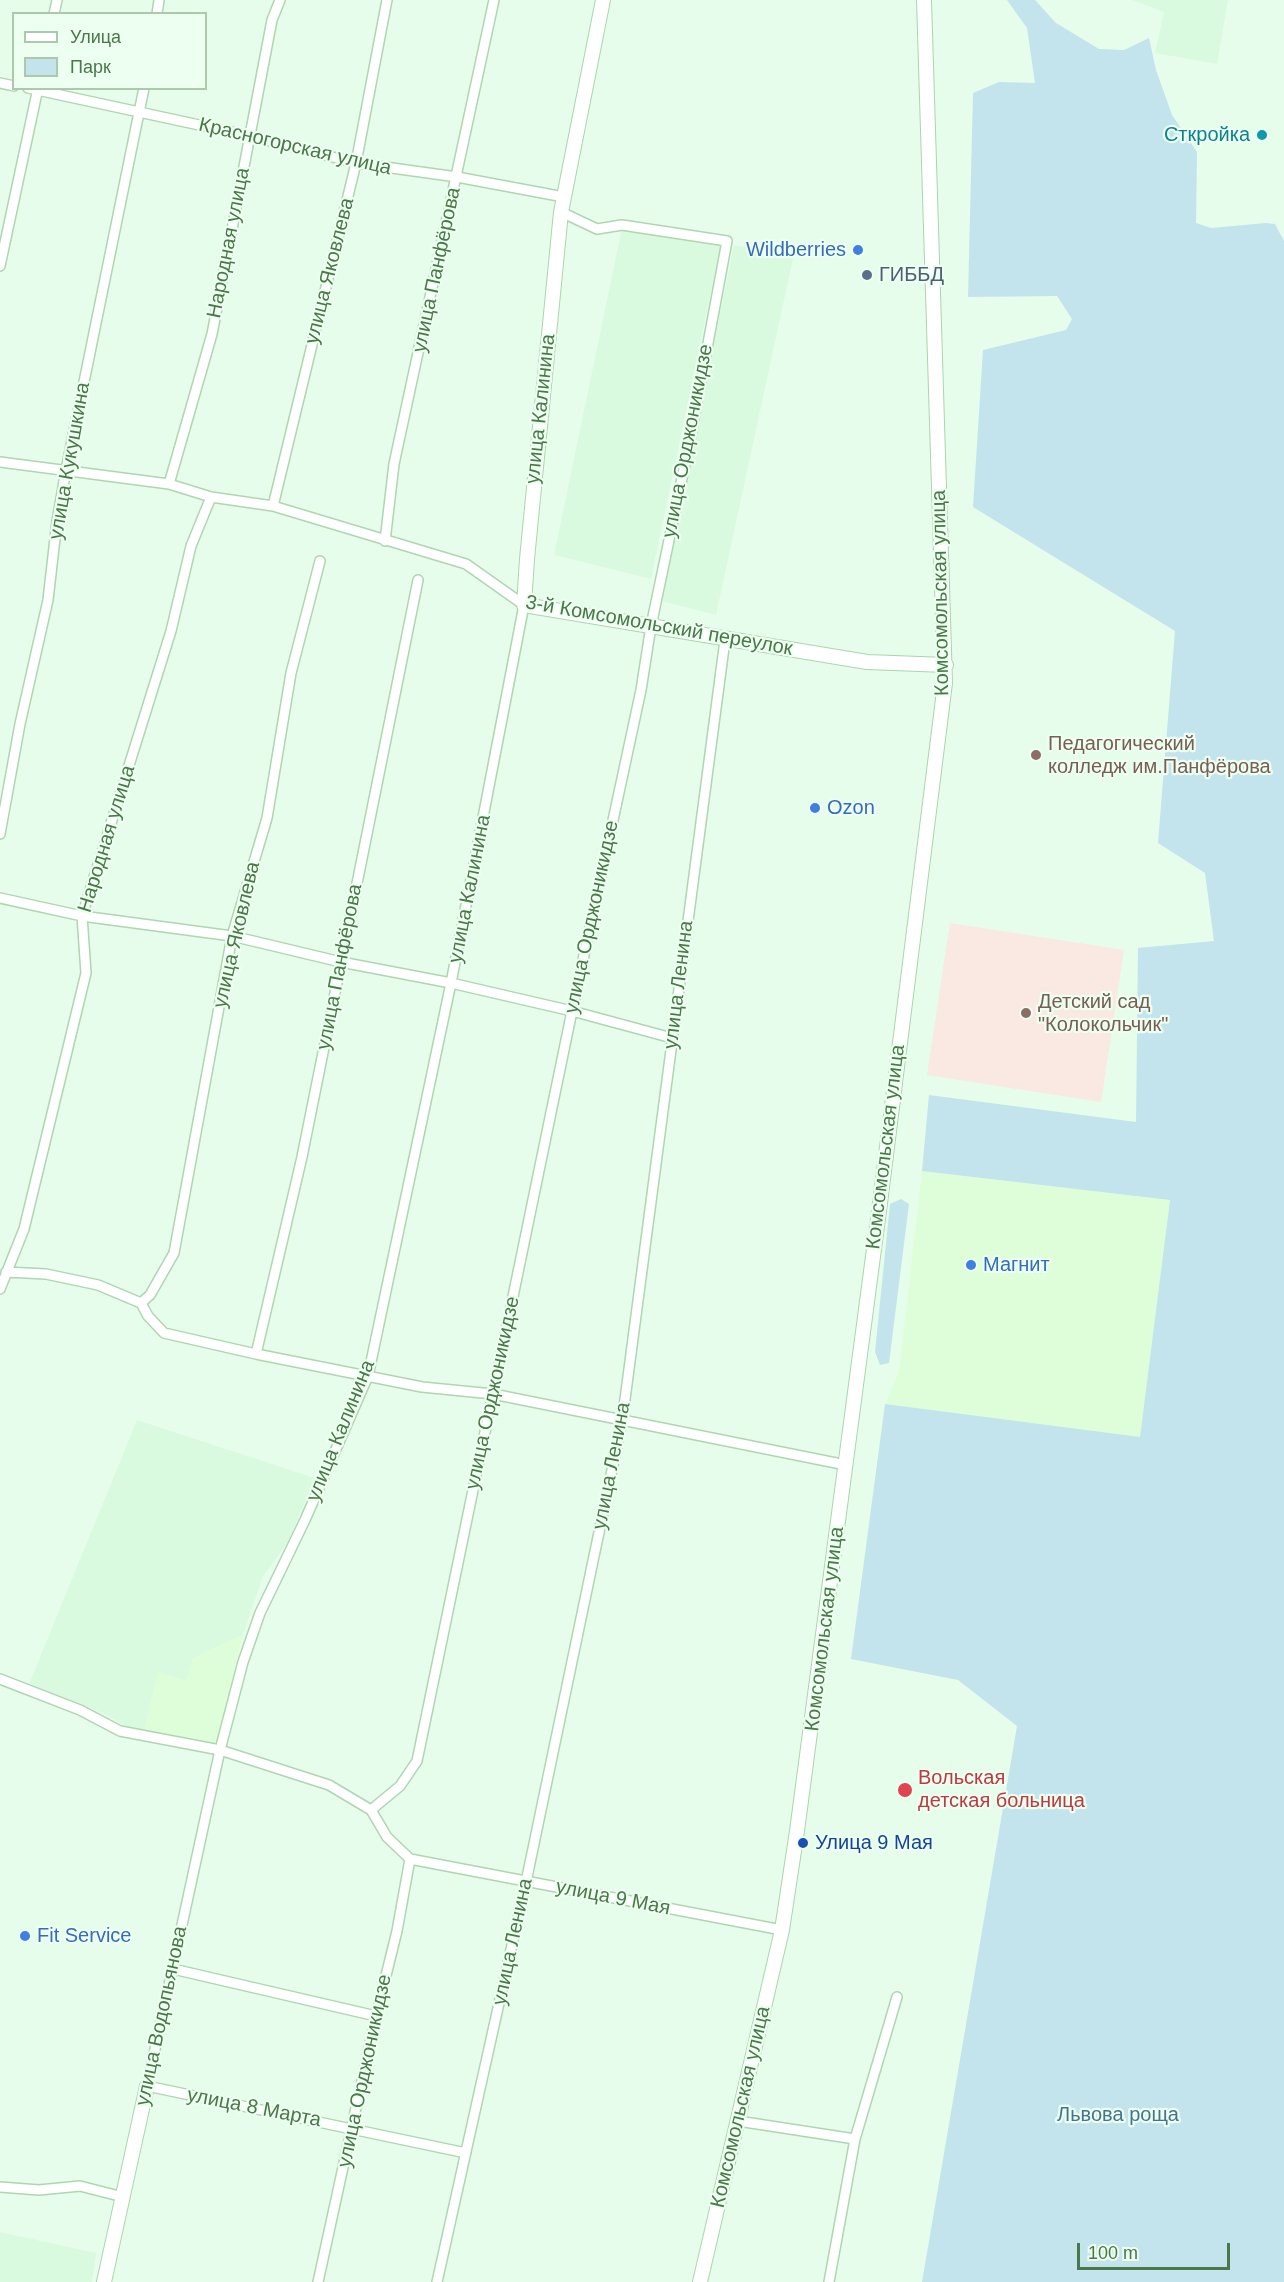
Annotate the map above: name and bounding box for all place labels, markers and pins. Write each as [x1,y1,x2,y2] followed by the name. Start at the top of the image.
[1164,123,1250,147] place label: Сткройка
[1255,128,1269,142] marker: Сткройка
[746,238,846,262] place label: Wildberries
[851,243,865,257] marker: Wildberries
[879,263,944,287] place label: ГИББД
[860,268,874,282] marker: ГИББД
[1048,732,1271,779] place label: Педагогический колледж им.Панфёрова
[1029,748,1043,762] marker: Педагогический колледж им.Панфёрова
[827,796,875,820] place label: Ozon
[808,801,822,815] marker: Ozon
[1038,990,1168,1037] place label: Детский сад "Колокольчик"
[1019,1006,1033,1020] marker: Детский сад "Колокольчик"
[983,1253,1050,1277] place label: Магнит
[964,1258,978,1272] marker: Магнит
[918,1766,1085,1813] place label: Вольская детская больница
[896,1781,914,1799] marker: Вольская детская больница
[815,1831,933,1855] place label: Улица 9 Мая
[796,1836,810,1850] marker: Улица 9 Мая
[37,1924,131,1948] place label: Fit Service
[18,1929,32,1943] marker: Fit Service

